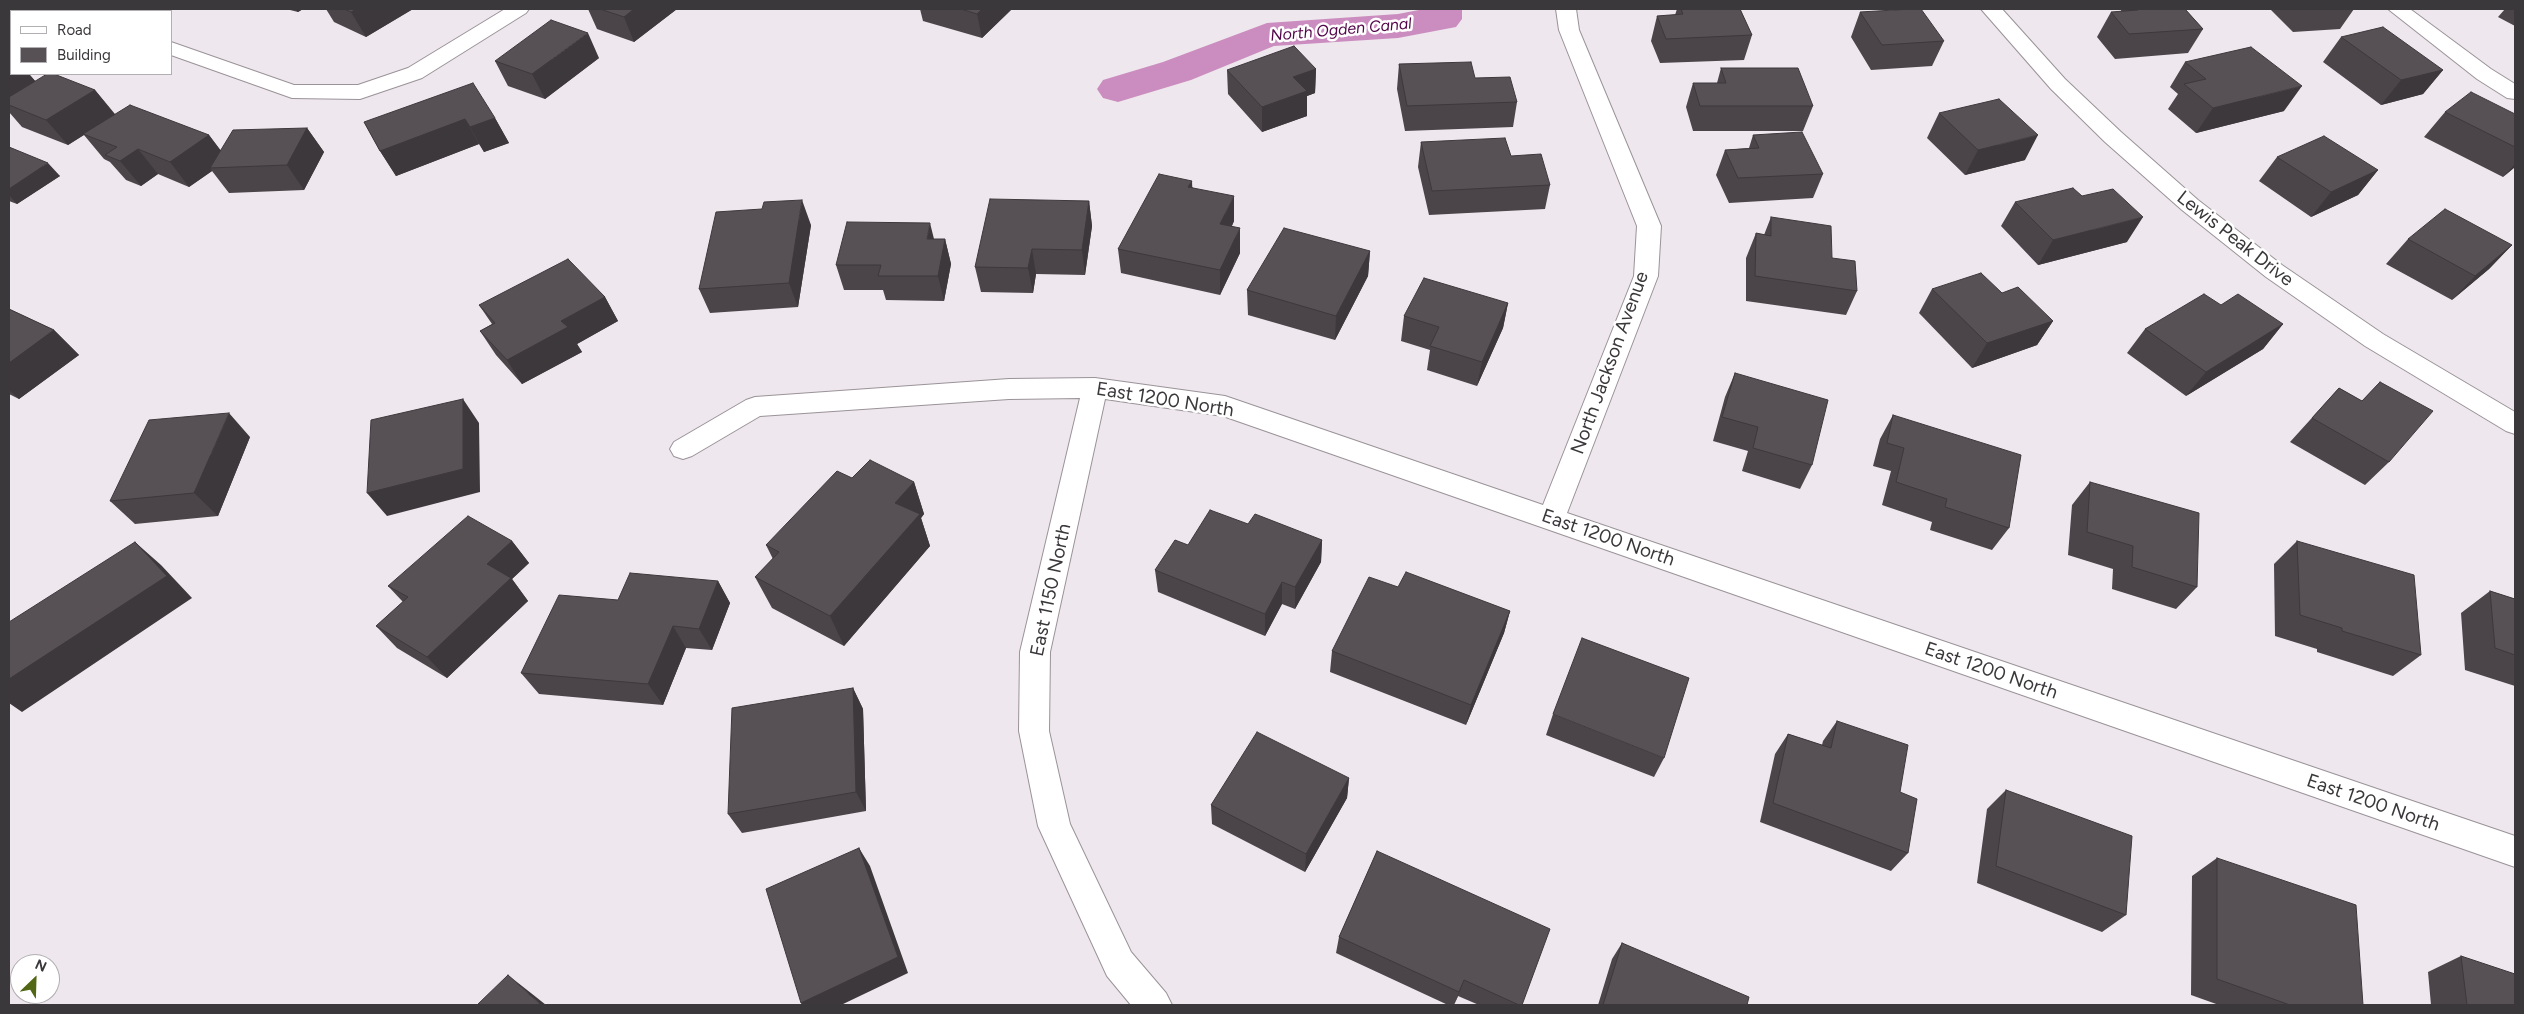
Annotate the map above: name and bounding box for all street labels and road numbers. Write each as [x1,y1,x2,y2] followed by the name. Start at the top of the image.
[2172,186,2298,292] street label: Lewis Peak Drive
[1566,268,1654,458] street label: North Jackson Avenue
[1095,378,1235,422] street label: East 1200 North
[1539,505,1677,571] street label: East 1200 North
[1026,522,1076,658] street label: East 1150 North
[1922,638,2060,704] street label: East 1200 North
[2304,770,2442,836] street label: East 1200 North

